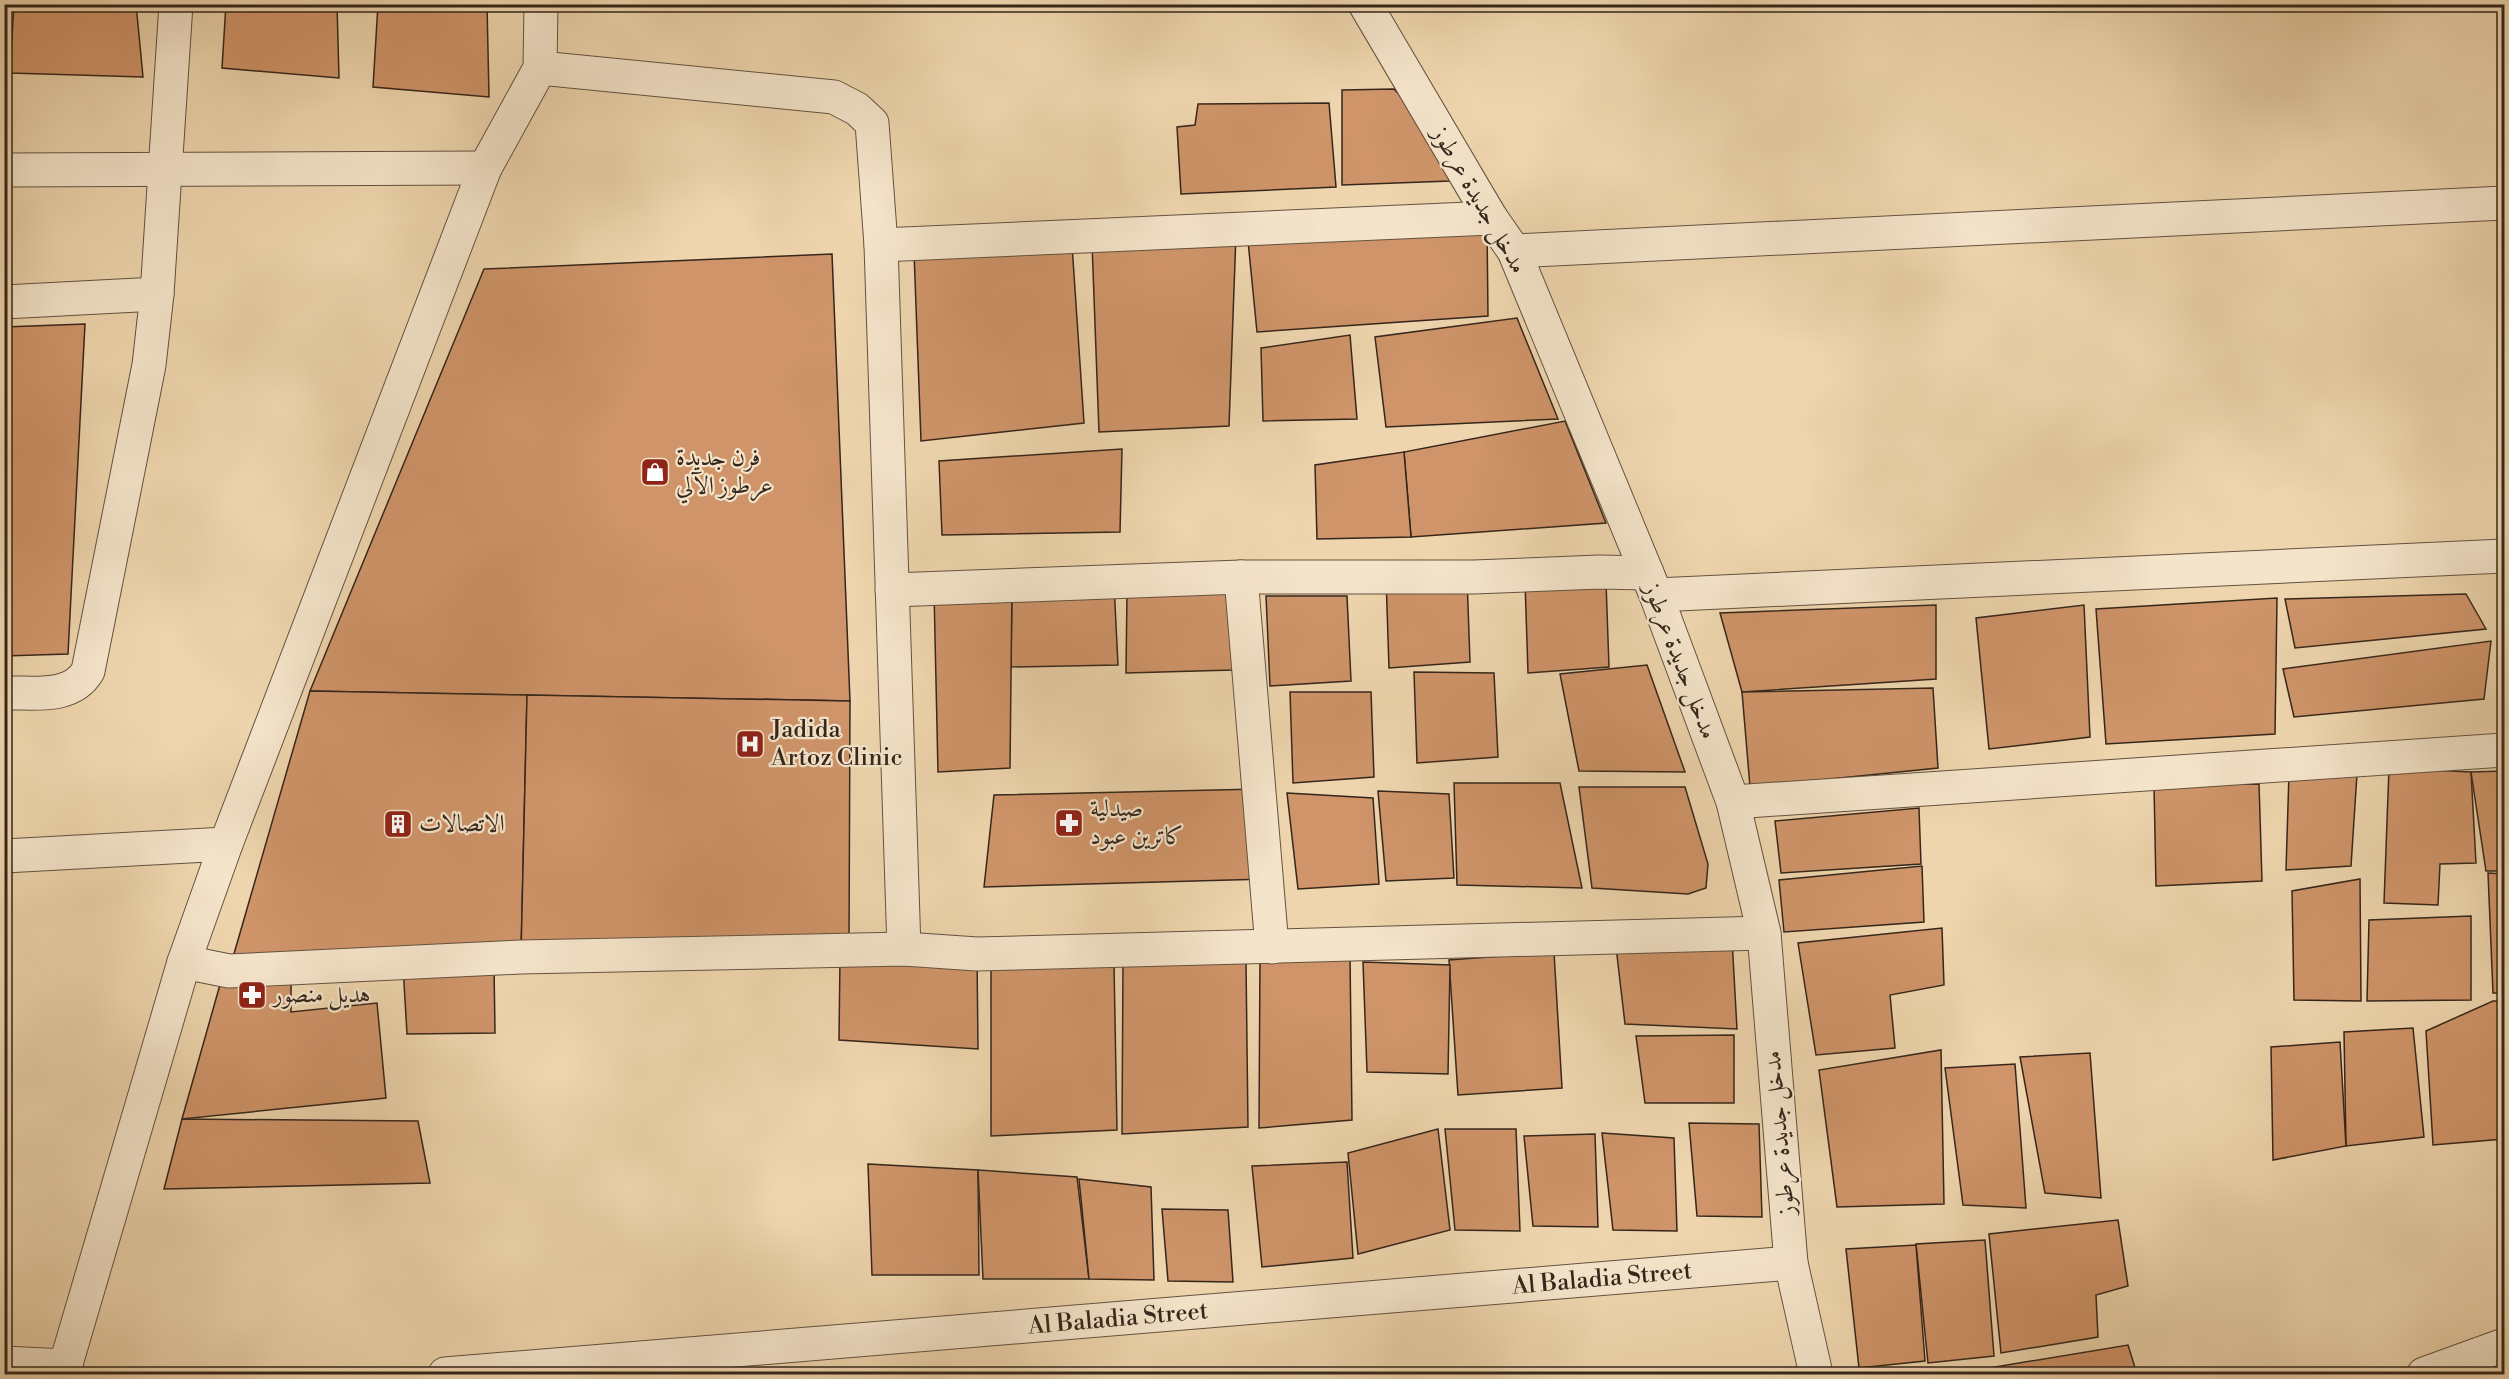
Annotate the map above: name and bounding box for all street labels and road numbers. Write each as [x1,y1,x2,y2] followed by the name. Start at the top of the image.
[1423,119,1533,280] street label: مدخل جديدة عرطوز
[1635,577,1724,744] street label: مدخل جديدة عرطوز
[1758,1049,1803,1219] street label: مدخل جديدة عرطوز
[1510,1256,1694,1302] street label: Al Baladia Street
[1026,1296,1210,1342] street label: Al Baladia Street

